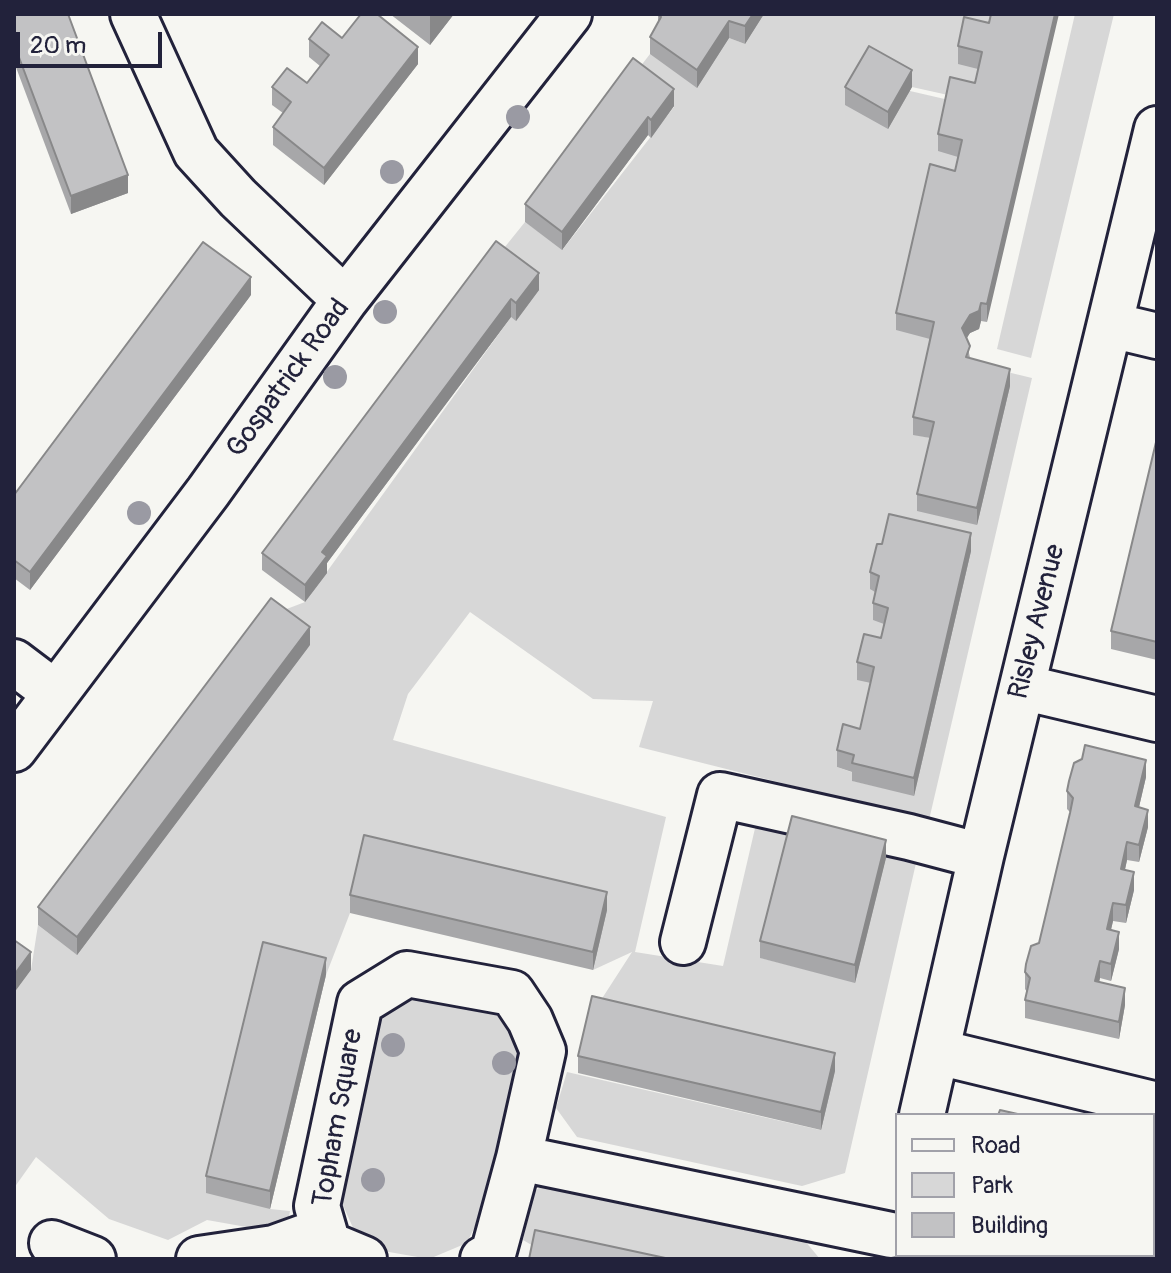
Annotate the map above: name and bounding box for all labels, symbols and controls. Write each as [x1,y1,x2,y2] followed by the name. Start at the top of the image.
[20,16,166,66] scale bar
[30,31,86,60] text: 20 m
[220,293,358,465] street label: Gospatrick Road
[1003,541,1073,703] street label: Risley Avenue
[307,1027,371,1209] street label: Topham Square
[895,1113,1155,1257] legend
[971,1131,1021,1160] text: Road
[971,1171,1013,1200] text: Park
[971,1211,1048,1240] text: Building

